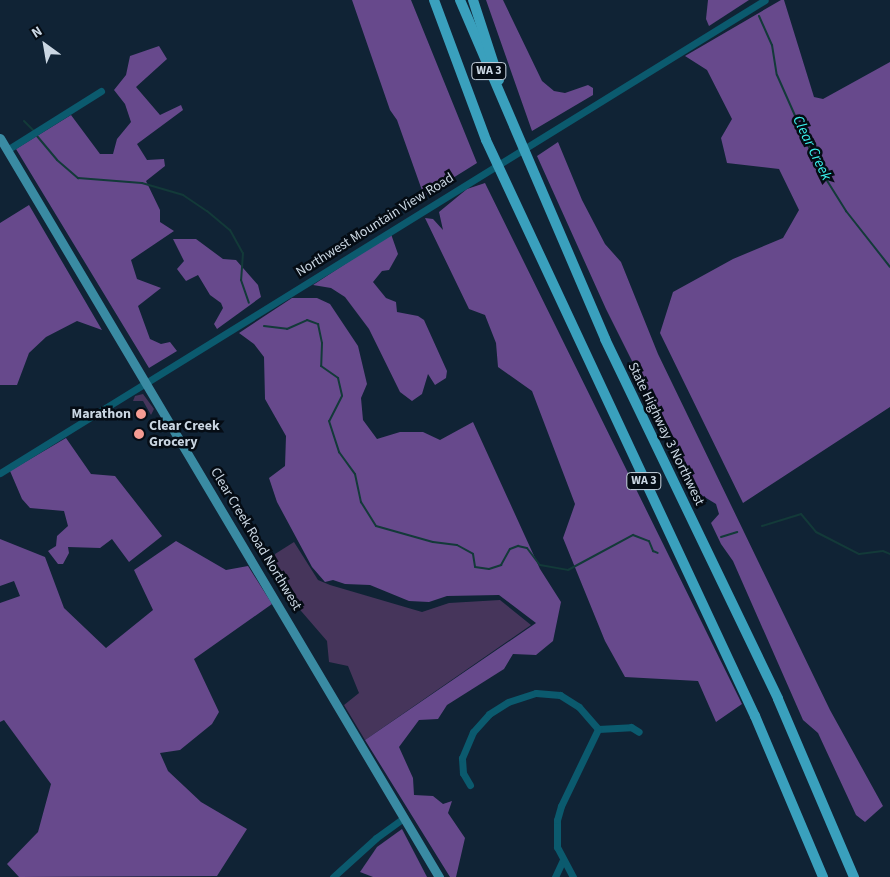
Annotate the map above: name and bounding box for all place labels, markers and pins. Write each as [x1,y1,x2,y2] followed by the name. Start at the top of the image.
[72,406,131,422] place label: Marathon
[135,408,147,420] marker: Marathon
[149,418,220,451] place label: Clear Creek Grocery
[133,428,145,440] marker: Clear Creek Grocery

